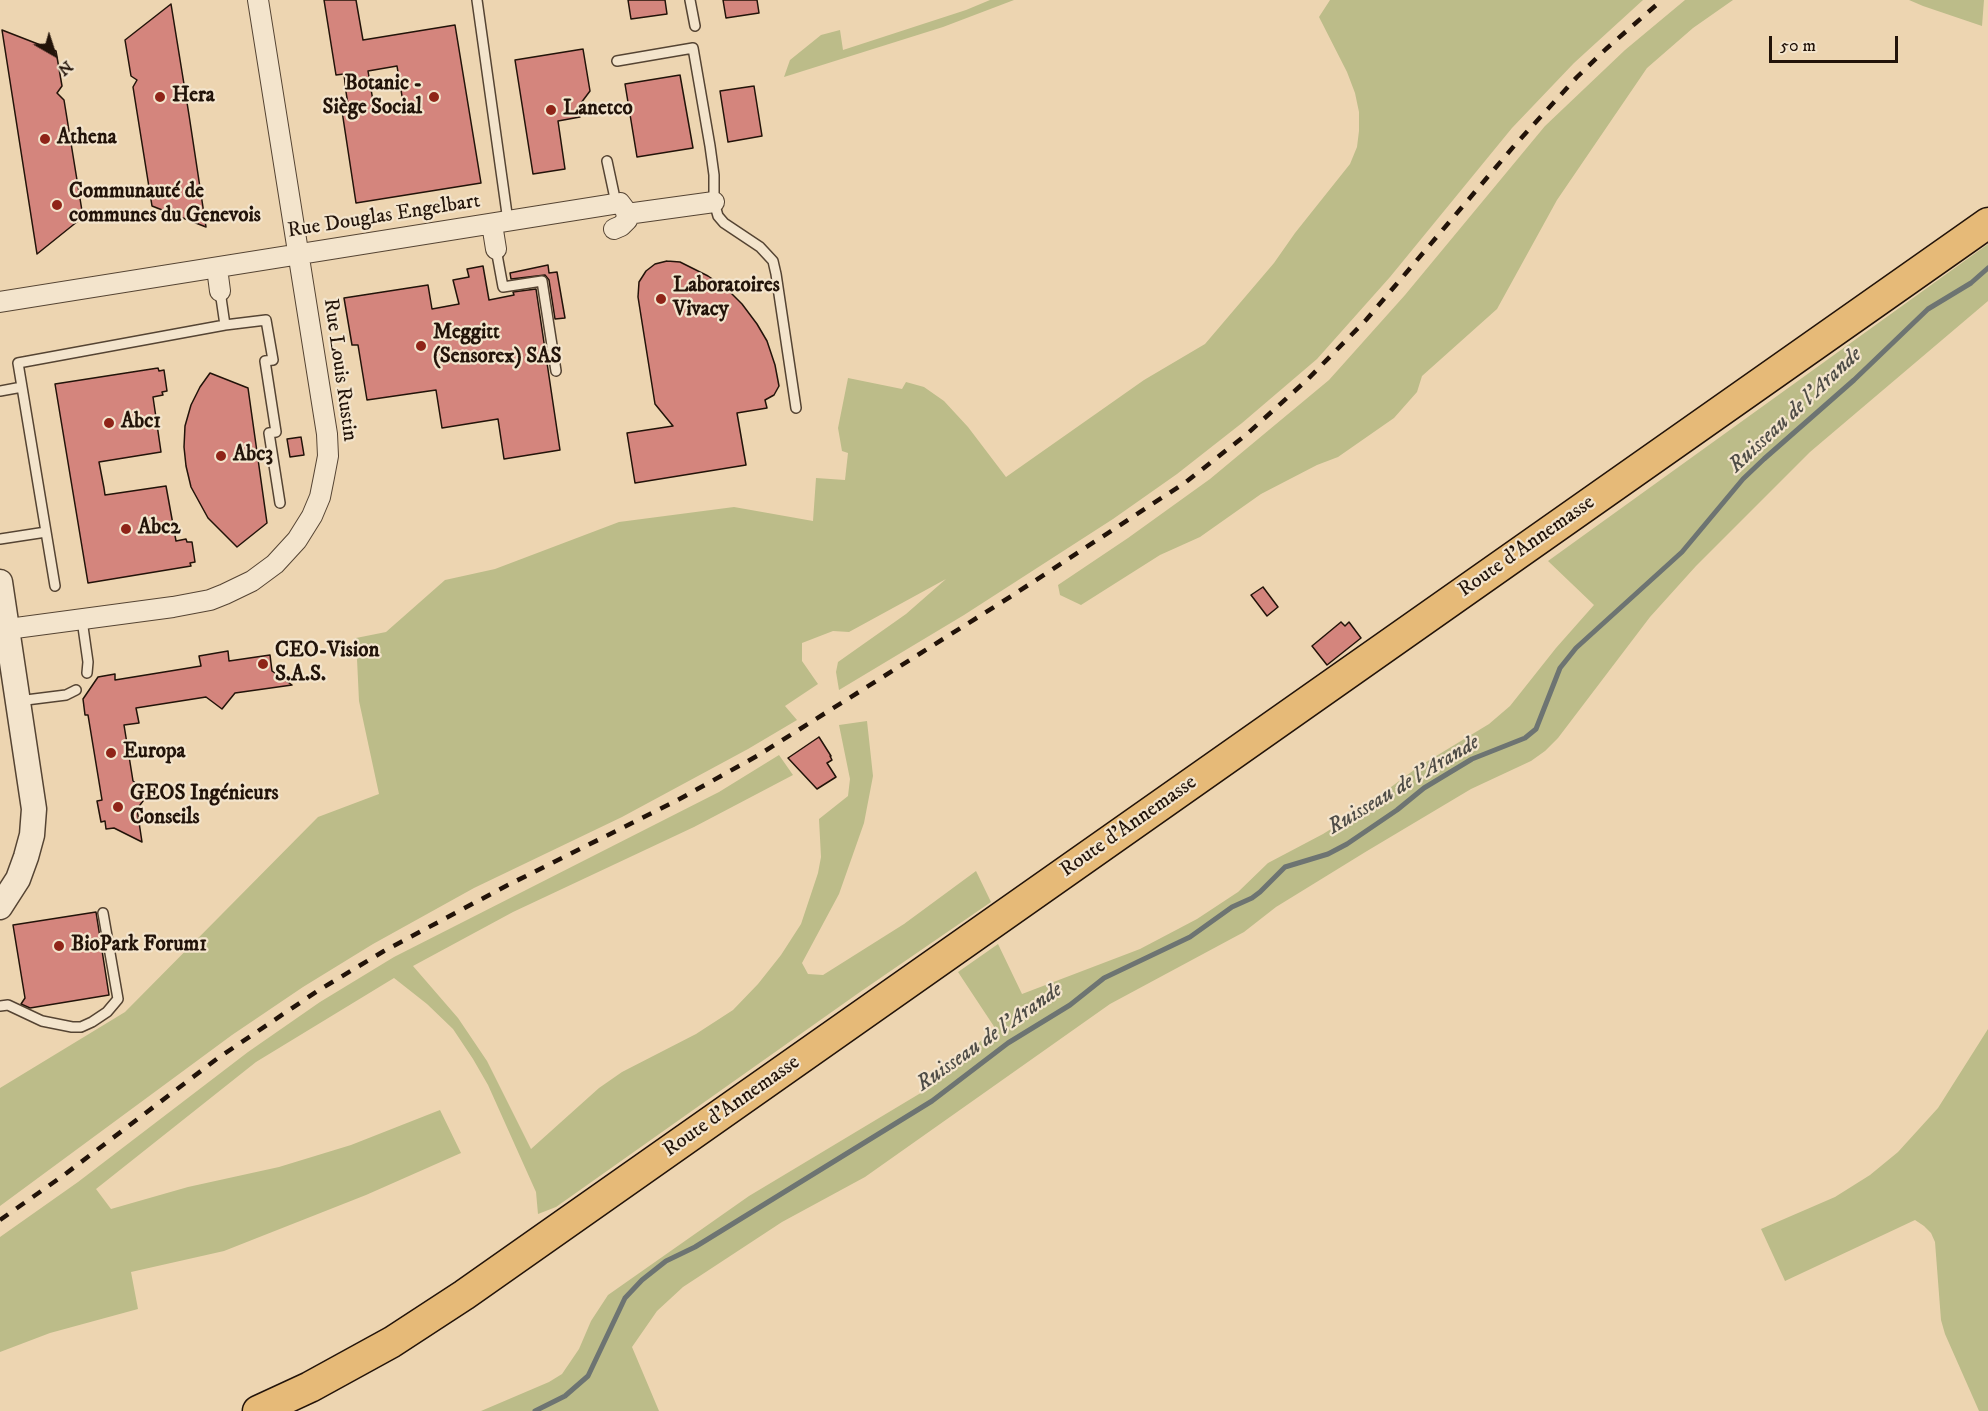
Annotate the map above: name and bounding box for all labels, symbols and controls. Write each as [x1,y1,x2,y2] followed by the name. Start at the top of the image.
[24,24,84,84] north arrow
[1772,24,1901,62] scale bar
[1780,35,1816,57] text: 50 m
[54,56,77,80] text: N
[323,72,422,122] place label: Botanic - Siège Social
[172,84,215,110] place label: Hera
[153,90,167,104] marker: Hera
[427,90,441,104] marker: Botanic - Siège Social
[563,97,633,123] place label: Lanetco
[544,103,558,117] marker: Lanetco
[57,126,117,152] place label: Athena
[38,132,52,146] marker: Athena
[69,180,261,230] place label: Communauté de communes du Genevois
[286,189,482,245] street label: Rue Douglas Engelbart
[50,198,64,212] marker: Communauté de communes du Genevois
[673,274,780,324] place label: Laboratoires Vivacy
[654,292,668,306] marker: Laboratoires Vivacy
[317,297,361,443] street label: Rue Louis Rustin
[433,321,562,371] place label: Meggitt (Sensorex) SAS
[414,339,428,353] marker: Meggitt (Sensorex) SAS
[1724,343,1868,479] water label: Ruisseau de l'Arande
[121,410,161,436] place label: Abc1
[102,416,116,430] marker: Abc1
[233,443,273,469] place label: Abc3
[214,449,228,463] marker: Abc3
[1454,491,1600,603] street label: Route d'Annemasse
[138,516,181,542] place label: Abc2
[119,522,133,536] marker: Abc2
[275,639,379,689] place label: CEO-Vision S.A.S.
[256,657,270,671] marker: CEO-Vision S.A.S.
[1323,730,1485,842] water label: Ruisseau de l'Arande
[123,740,185,766] place label: Europa
[104,746,118,760] marker: Europa
[1056,771,1202,883] street label: Route d'Annemasse
[130,782,279,832] place label: GEOS Ingénieurs Conseils
[111,800,125,814] marker: GEOS Ingénieurs Conseils
[71,933,207,959] place label: BioPark Forum1
[52,939,66,953] marker: BioPark Forum1
[912,978,1068,1098] water label: Ruisseau de l'Arande
[659,1051,805,1163] street label: Route d'Annemasse

